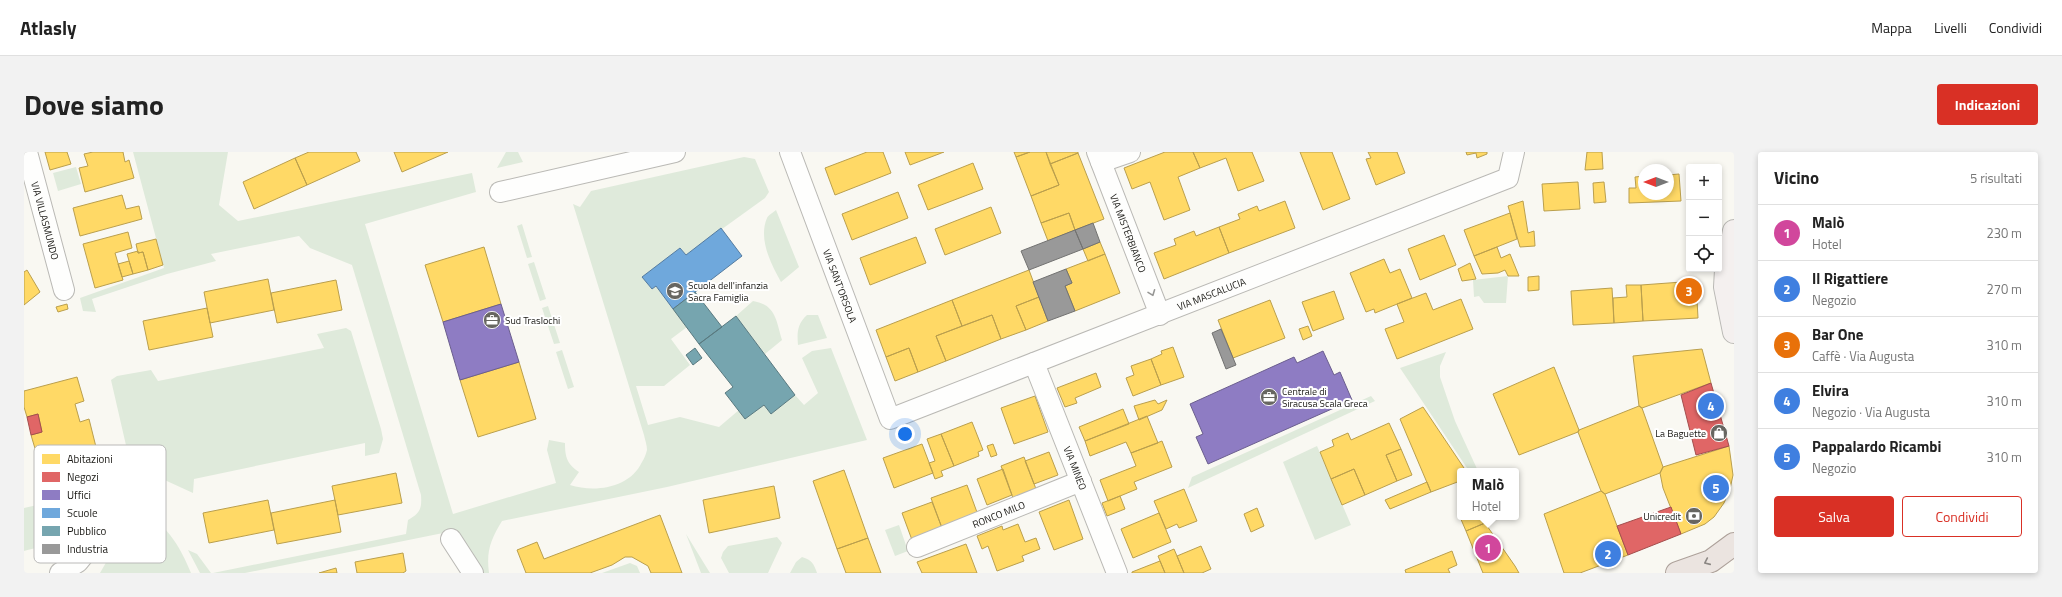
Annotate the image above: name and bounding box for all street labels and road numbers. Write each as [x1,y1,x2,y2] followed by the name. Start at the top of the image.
[28,180,63,262] street label: VIA VILLASMUNDO
[1106,192,1150,275] street label: VIA MISTERBIANCO
[820,247,861,325] street label: VIA SANT'ORSOLA
[1175,274,1248,314] street label: VIA MASCALUCIA
[1060,444,1091,493] street label: VIA MINEO
[970,497,1028,532] street label: RONCO MILO

